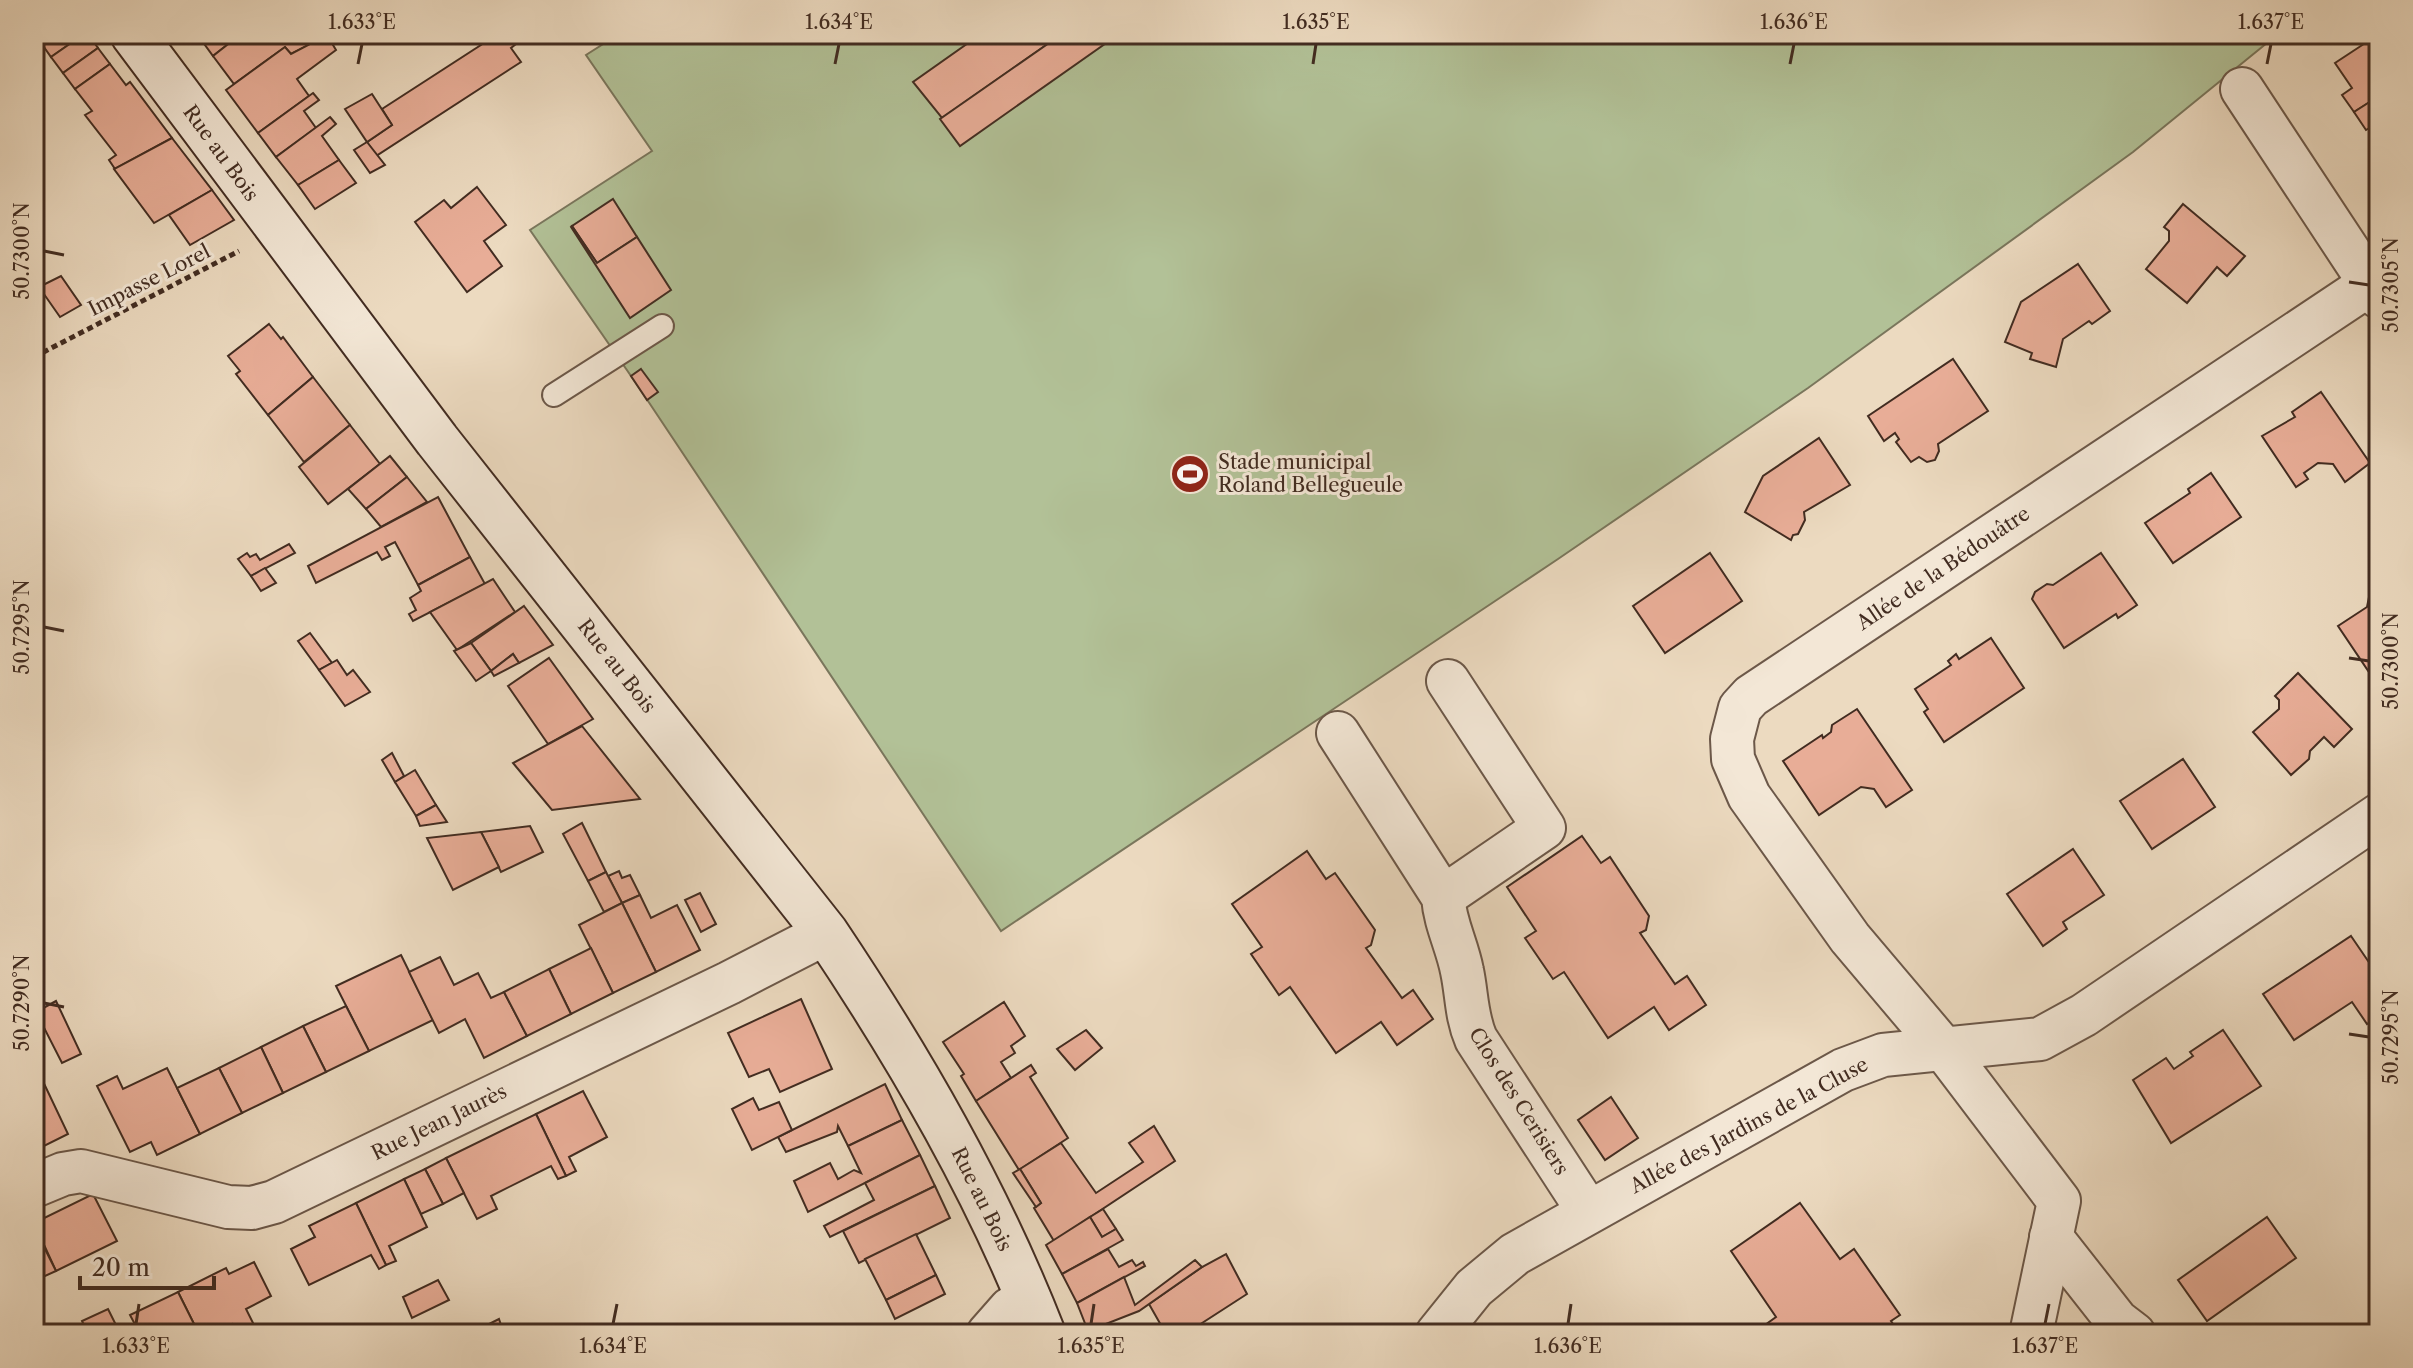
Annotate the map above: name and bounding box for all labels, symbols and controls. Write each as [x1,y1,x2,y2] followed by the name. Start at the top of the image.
[328,10,396,34] text: 1.633°E
[805,10,873,34] text: 1.634°E
[1282,10,1350,34] text: 1.635°E
[1760,10,1828,34] text: 1.636°E
[2238,10,2304,34] text: 1.637°E
[178,100,264,206] street label: Rue au Bois
[10,202,34,300] text: 50.7300°N
[2379,237,2403,333] text: 50.7305°N
[84,239,214,321] street label: Impasse Lorel
[1218,450,1403,497] place label: Stade municipal Roland Bellegueule
[1169,453,1211,495] sports icon: Stade municipal Roland Bellegueule
[1851,501,2034,635] street label: Allée de la Bédouâtre
[10,579,34,675] text: 50.7295°N
[2379,612,2403,710] text: 50.7300°N
[573,614,661,718] street label: Rue au Bois
[10,954,34,1052] text: 50.7290°N
[2379,989,2403,1085] text: 50.7295°N
[1464,1023,1574,1179] street label: Clos des Cerisiers
[1625,1052,1872,1199] street label: Allée des Jardins de la Cluse
[367,1079,511,1165] street label: Rue Jean Jaurès
[947,1143,1017,1255] street label: Rue au Bois
[80,1240,214,1290] scale bar
[92,1253,150,1282] text: 20 m
[102,1334,170,1358] text: 1.633°E
[579,1334,647,1358] text: 1.634°E
[1057,1334,1125,1358] text: 1.635°E
[1534,1334,1602,1358] text: 1.636°E
[2012,1334,2078,1358] text: 1.637°E

